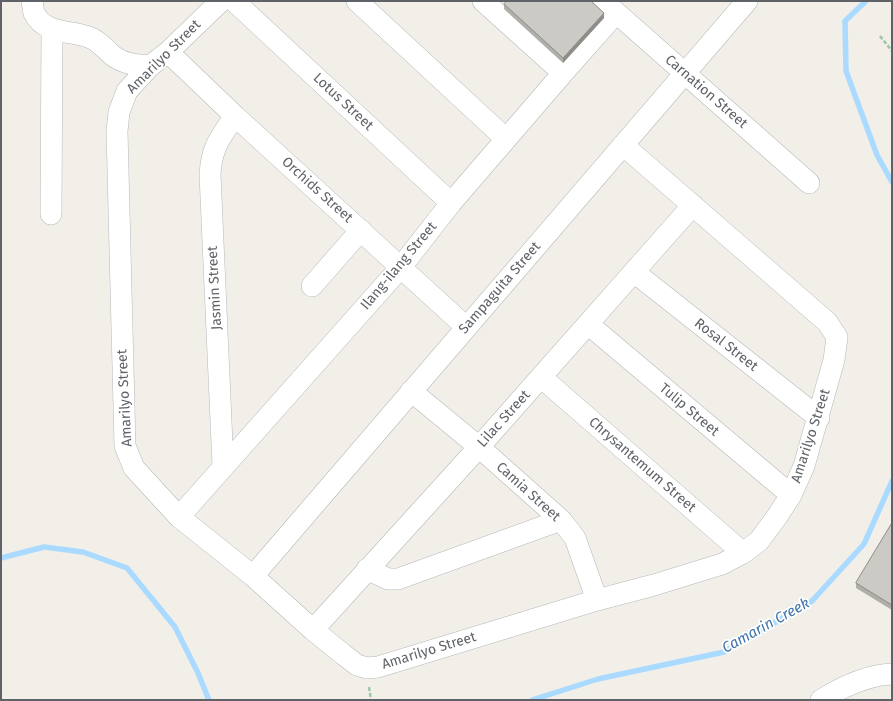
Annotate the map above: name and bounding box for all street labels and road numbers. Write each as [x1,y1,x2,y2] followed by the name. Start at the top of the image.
[124,17,204,97] street label: Amarilyo Street
[661,52,751,132] street label: Carnation Street
[309,70,377,134] street label: Lotus Street
[278,154,356,226] street label: Orchids Street
[357,219,441,313] street label: Ilang-ilang Street
[455,239,545,337] street label: Sampaguita Street
[204,246,226,330] street label: Jasmin Street
[691,315,761,375] street label: Rosal Street
[114,349,136,447] street label: Amarilyo Street
[656,380,722,440] street label: Tulip Street
[474,387,534,451] street label: Lilac Street
[788,387,834,485] street label: Amarilyo Street
[585,414,699,516] street label: Chrysantemum Street
[492,459,564,525] street label: Camia Street
[380,629,478,673] street label: Amarilyo Street

